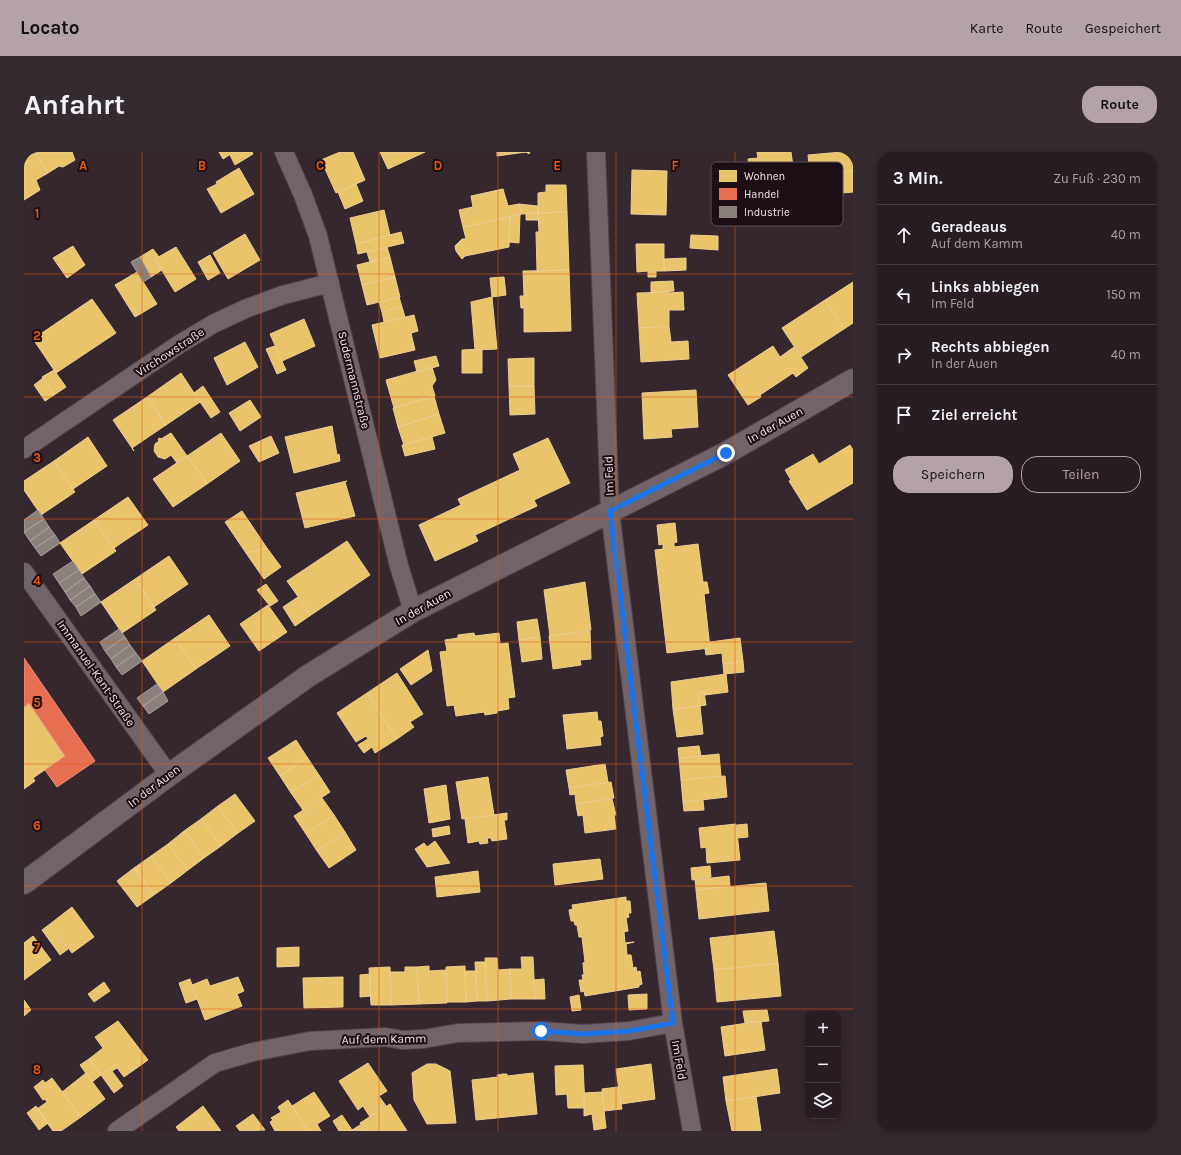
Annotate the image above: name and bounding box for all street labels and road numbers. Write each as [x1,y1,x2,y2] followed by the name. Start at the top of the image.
[133,325,207,379] street label: Virchowstraße
[335,330,373,430] street label: Sudermannstraße
[745,404,805,446] street label: In der Auen
[601,456,617,496] street label: Im Feld
[393,586,453,628] street label: In der Auen
[54,617,138,729] street label: Immanuel-Kant-Straße
[125,762,183,810] street label: In der Auen
[341,1031,427,1047] street label: Auf dem Kamm
[669,1039,689,1081] street label: Im Feld

